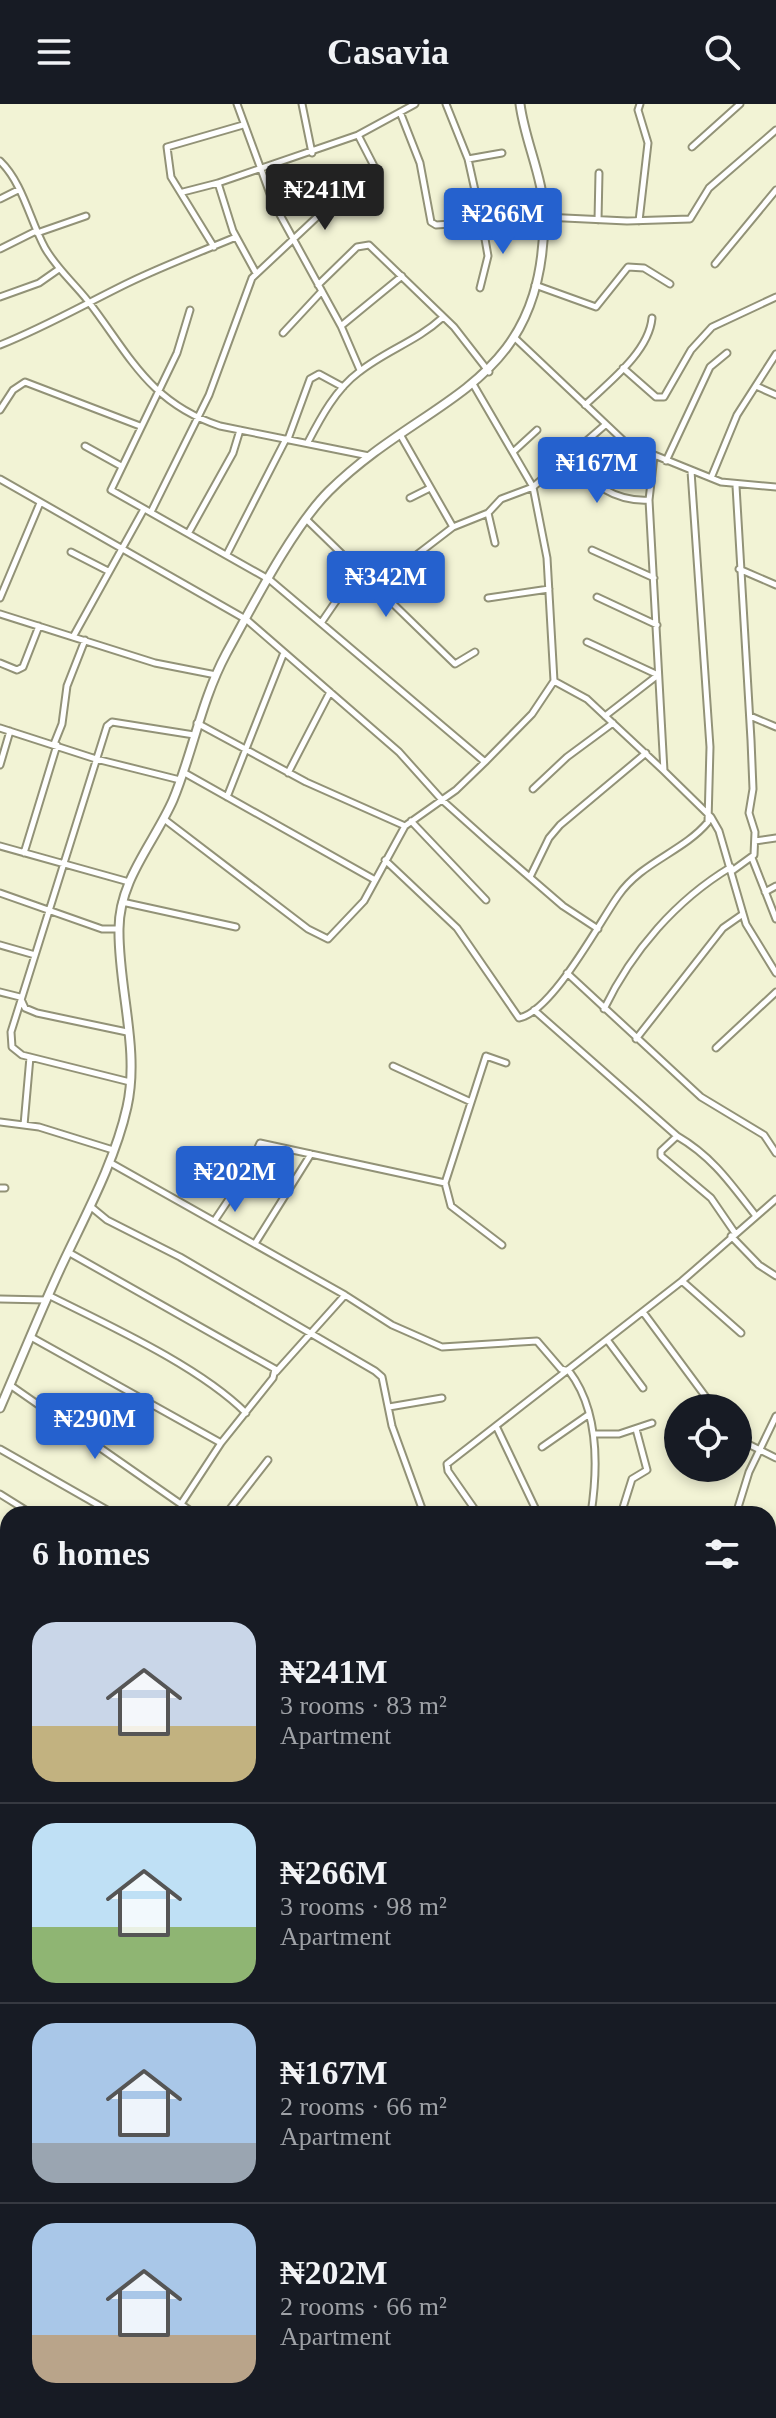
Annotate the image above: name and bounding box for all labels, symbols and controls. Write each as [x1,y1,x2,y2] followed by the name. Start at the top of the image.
[32,30,76,74] icon: menu
[700,30,744,74] icon: search
[327,32,449,72] text: Casavia
[269,164,381,232] pin: ₦241M
[284,175,366,204] text: ₦241M
[447,188,559,256] pin: ₦266M
[462,199,544,228] text: ₦266M
[541,437,653,505] pin: ₦167M
[556,448,638,477] text: ₦167M
[330,551,442,619] pin: ₦342M
[345,562,427,591] text: ₦342M
[179,1146,291,1214] pin: ₦202M
[194,1157,276,1186] text: ₦202M
[39,1393,151,1461] pin: ₦290M
[664,1394,752,1482] map controls
[664,1394,752,1482] button: locate
[54,1404,136,1433] text: ₦290M
[700,1532,744,1576] icon: filters
[32,1535,150,1572] text: 6 homes
[280,1653,388,1690] text: ₦241M
[96,1654,192,1750] icon: home
[280,1691,447,1720] text: 3 rooms · 83 m²
[280,1721,391,1750] text: Apartment
[280,1854,388,1891] text: ₦266M
[96,1855,192,1951] icon: home
[280,1892,447,1921] text: 3 rooms · 98 m²
[280,1922,391,1951] text: Apartment
[280,2054,388,2091] text: ₦167M
[96,2055,192,2151] icon: home
[280,2092,447,2121] text: 2 rooms · 66 m²
[280,2122,391,2151] text: Apartment
[280,2254,388,2291] text: ₦202M
[96,2255,192,2351] icon: home
[280,2292,447,2321] text: 2 rooms · 66 m²
[280,2322,391,2351] text: Apartment

